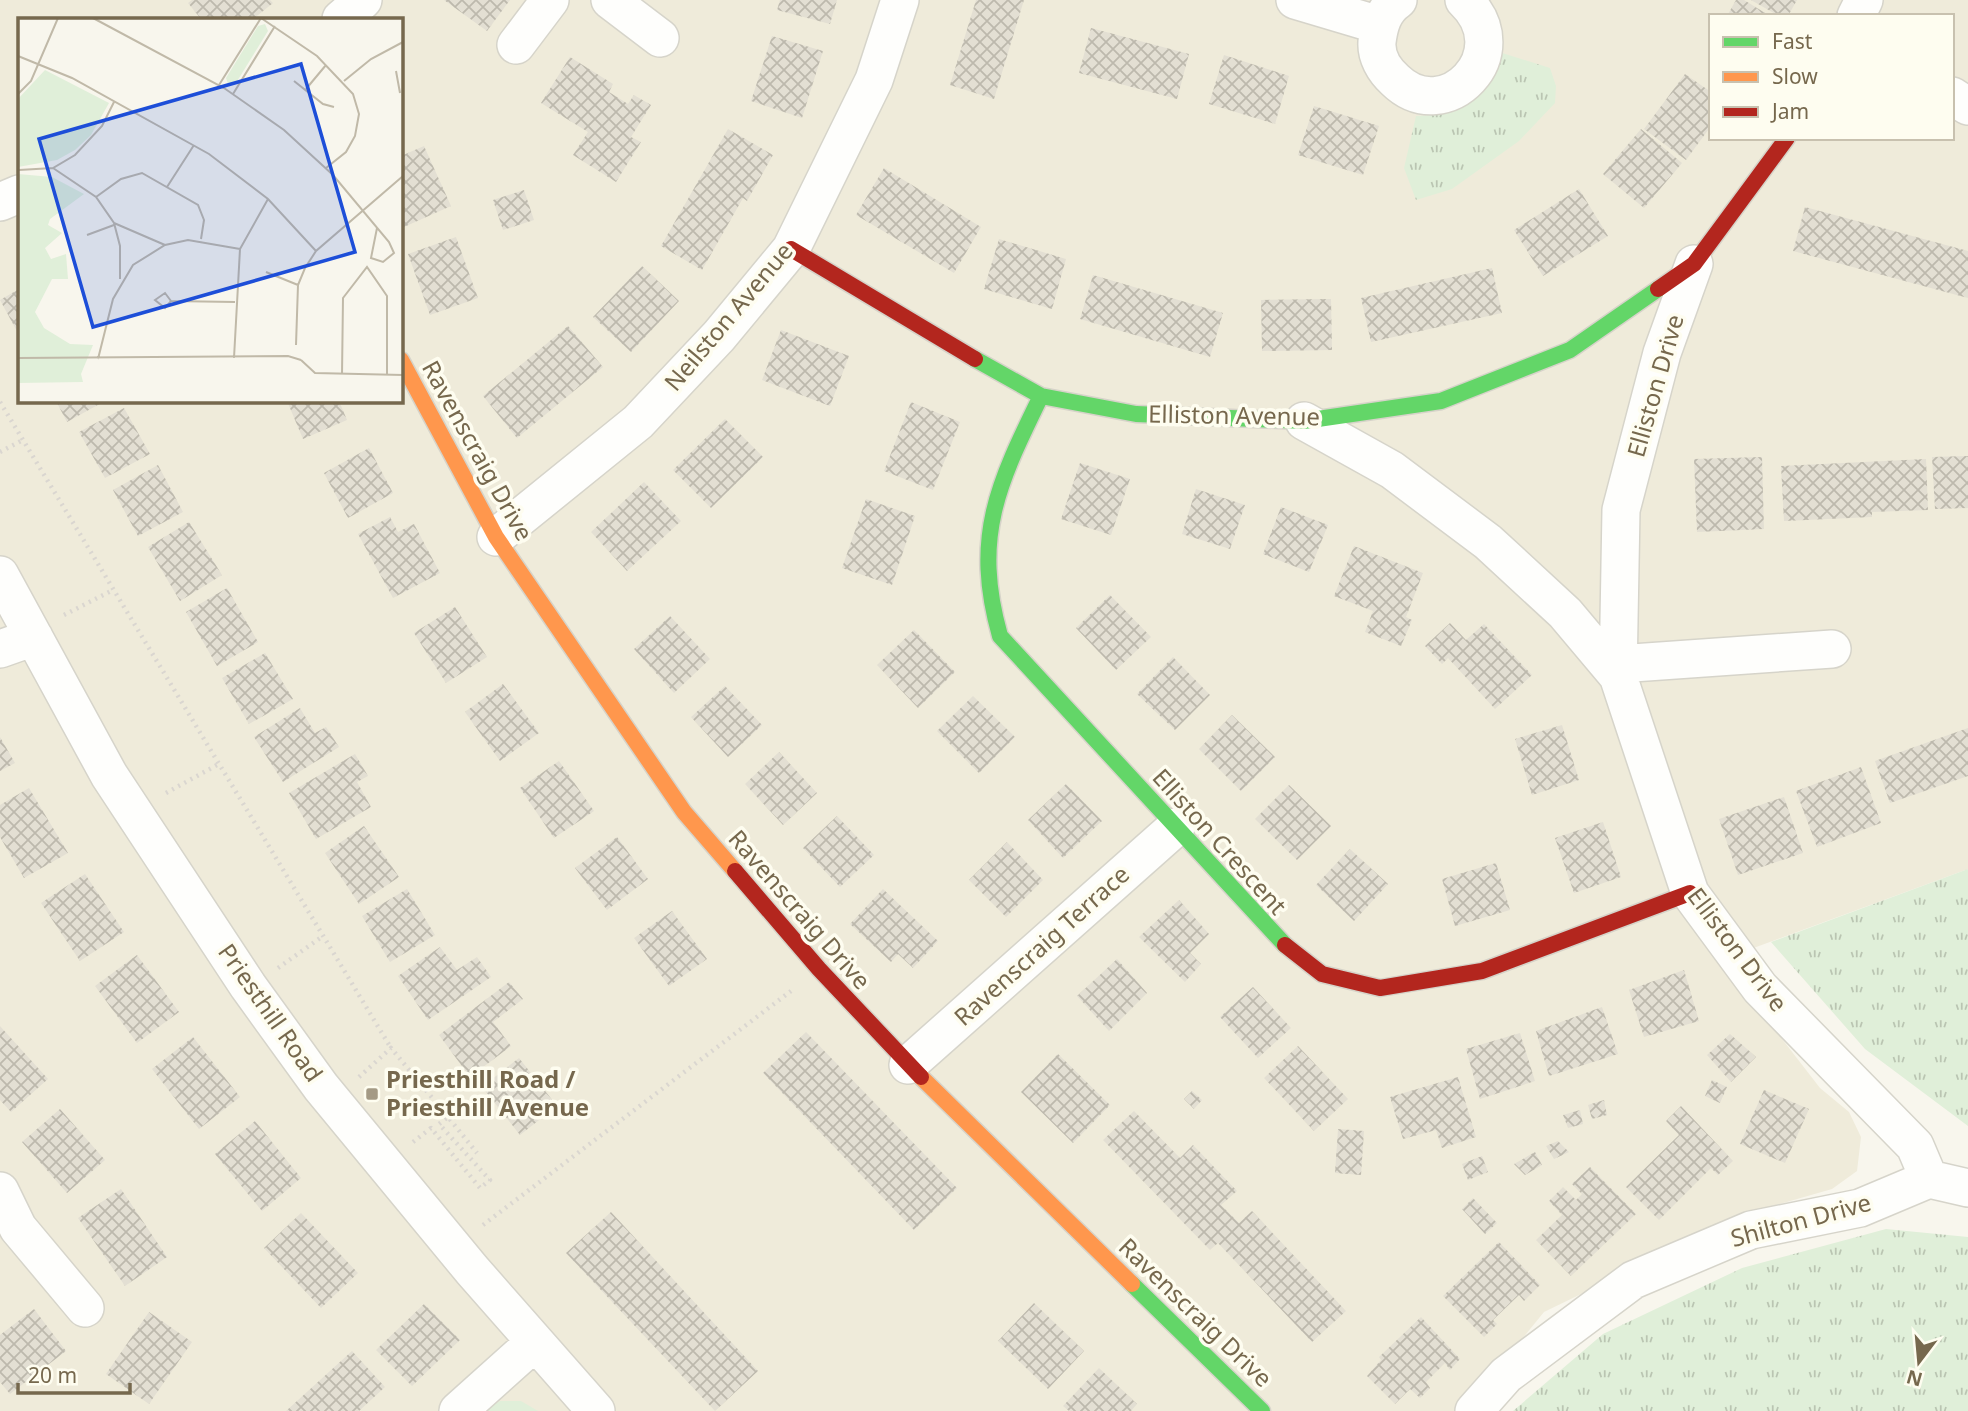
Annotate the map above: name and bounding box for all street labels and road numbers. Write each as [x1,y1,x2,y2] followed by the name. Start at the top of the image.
[656,235,800,397] street label: Neilston Avenue
[1618,310,1691,461] street label: Elliston Drive
[415,354,542,546] street label: Ravenscraig Drive
[1148,397,1320,432] street label: Elliston Avenue
[1146,761,1295,921] street label: Elliston Crescent
[722,822,879,996] street label: Ravenscraig Drive
[946,857,1136,1032] street label: Ravenscraig Terrace
[1681,880,1796,1018] street label: Elliston Drive
[211,936,331,1088] street label: Priesthill Road
[1727,1185,1874,1254] street label: Shilton Drive
[1112,1230,1280,1394] street label: Ravenscraig Drive

